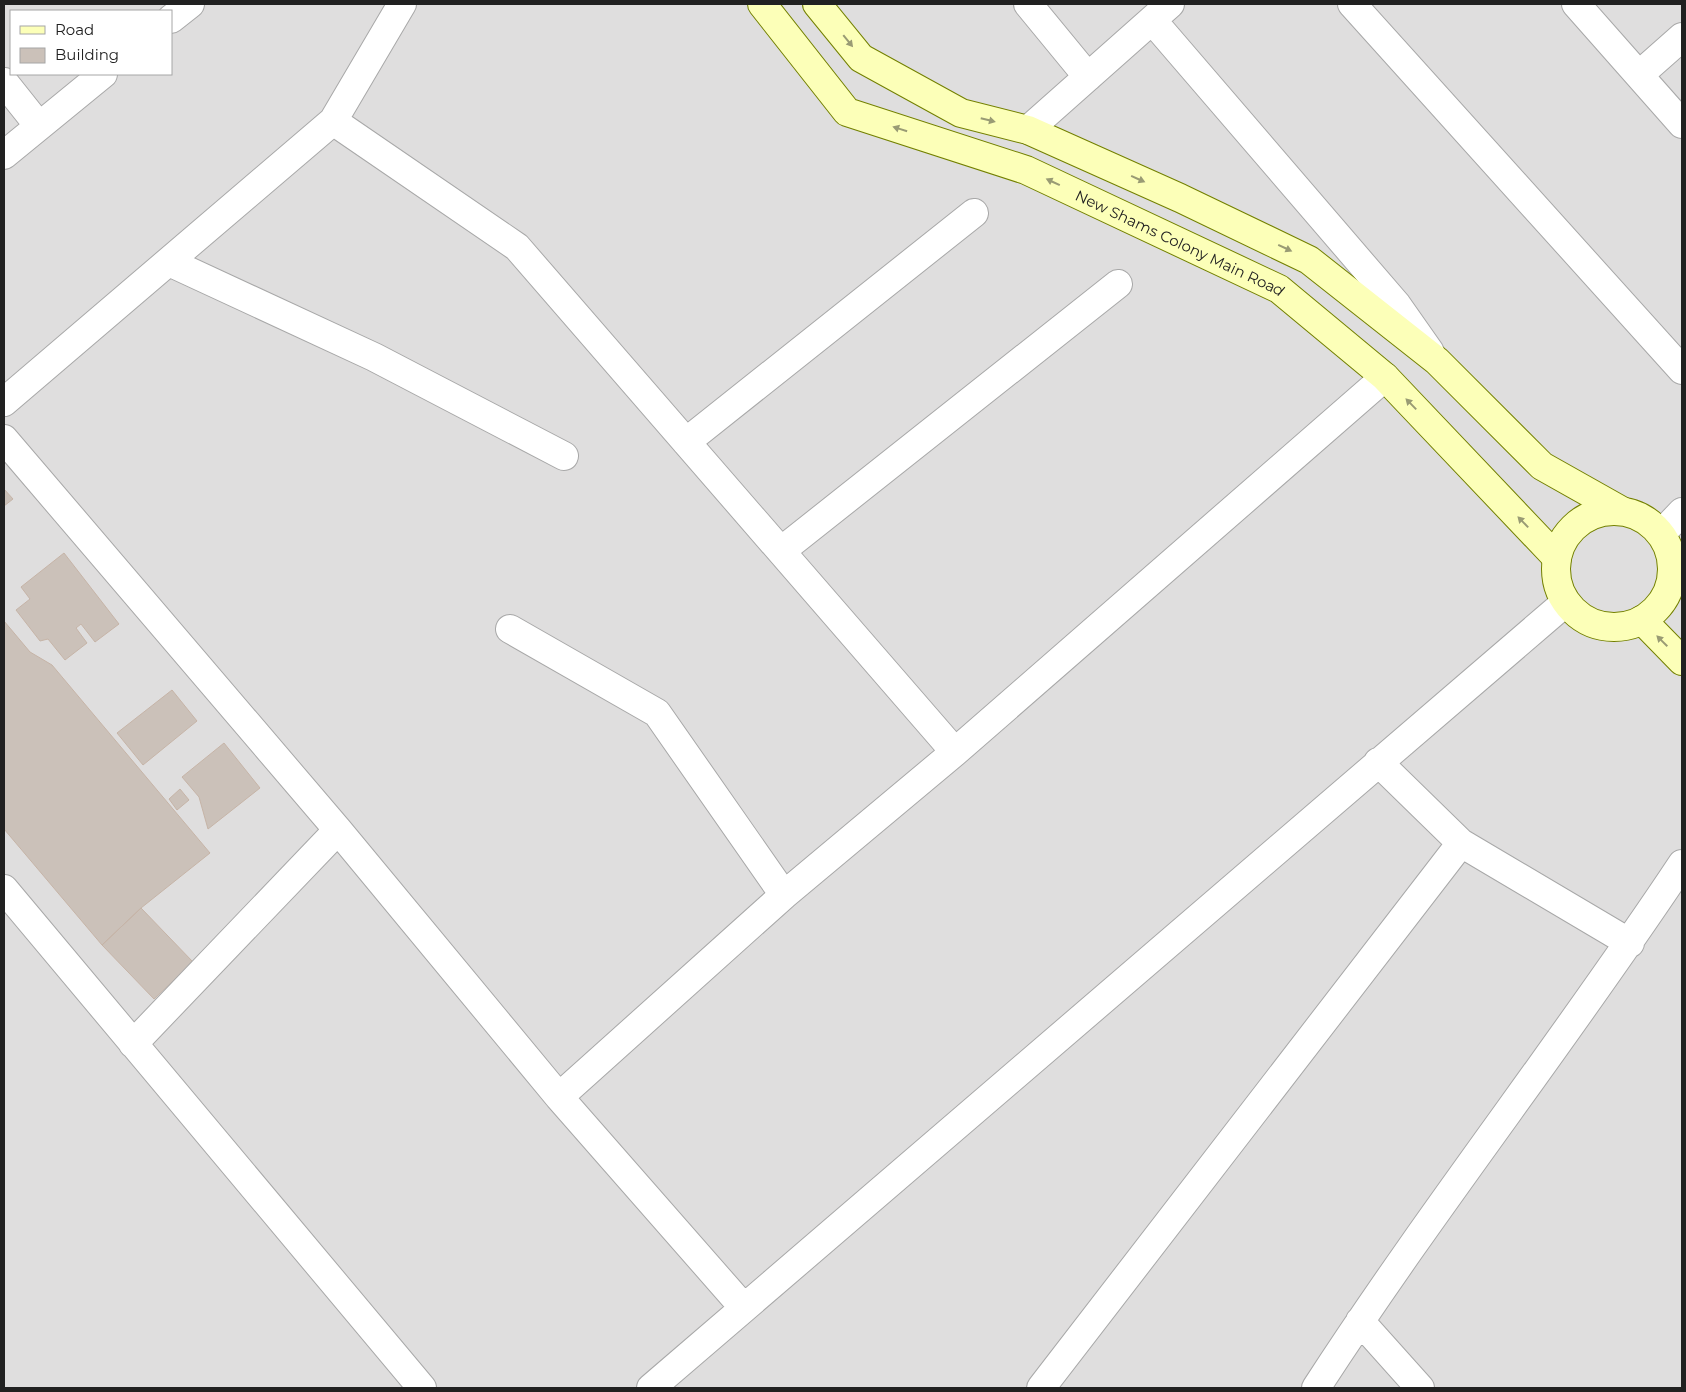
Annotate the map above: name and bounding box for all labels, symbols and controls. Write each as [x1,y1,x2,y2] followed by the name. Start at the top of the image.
[10,10,172,75] legend
[55,20,94,39] text: Road
[842,35,853,48] one-way arrow
[55,45,119,64] text: Building
[980,116,995,124] one-way arrow
[893,125,908,132] one-way arrow
[1131,176,1145,184] one-way arrow
[1046,178,1060,186] one-way arrow
[1072,185,1289,300] street label: New Shams Colony Main Road
[1278,244,1292,252] one-way arrow
[1405,399,1417,411] one-way arrow
[1517,517,1529,529] one-way arrow
[1656,635,1668,647] one-way arrow

